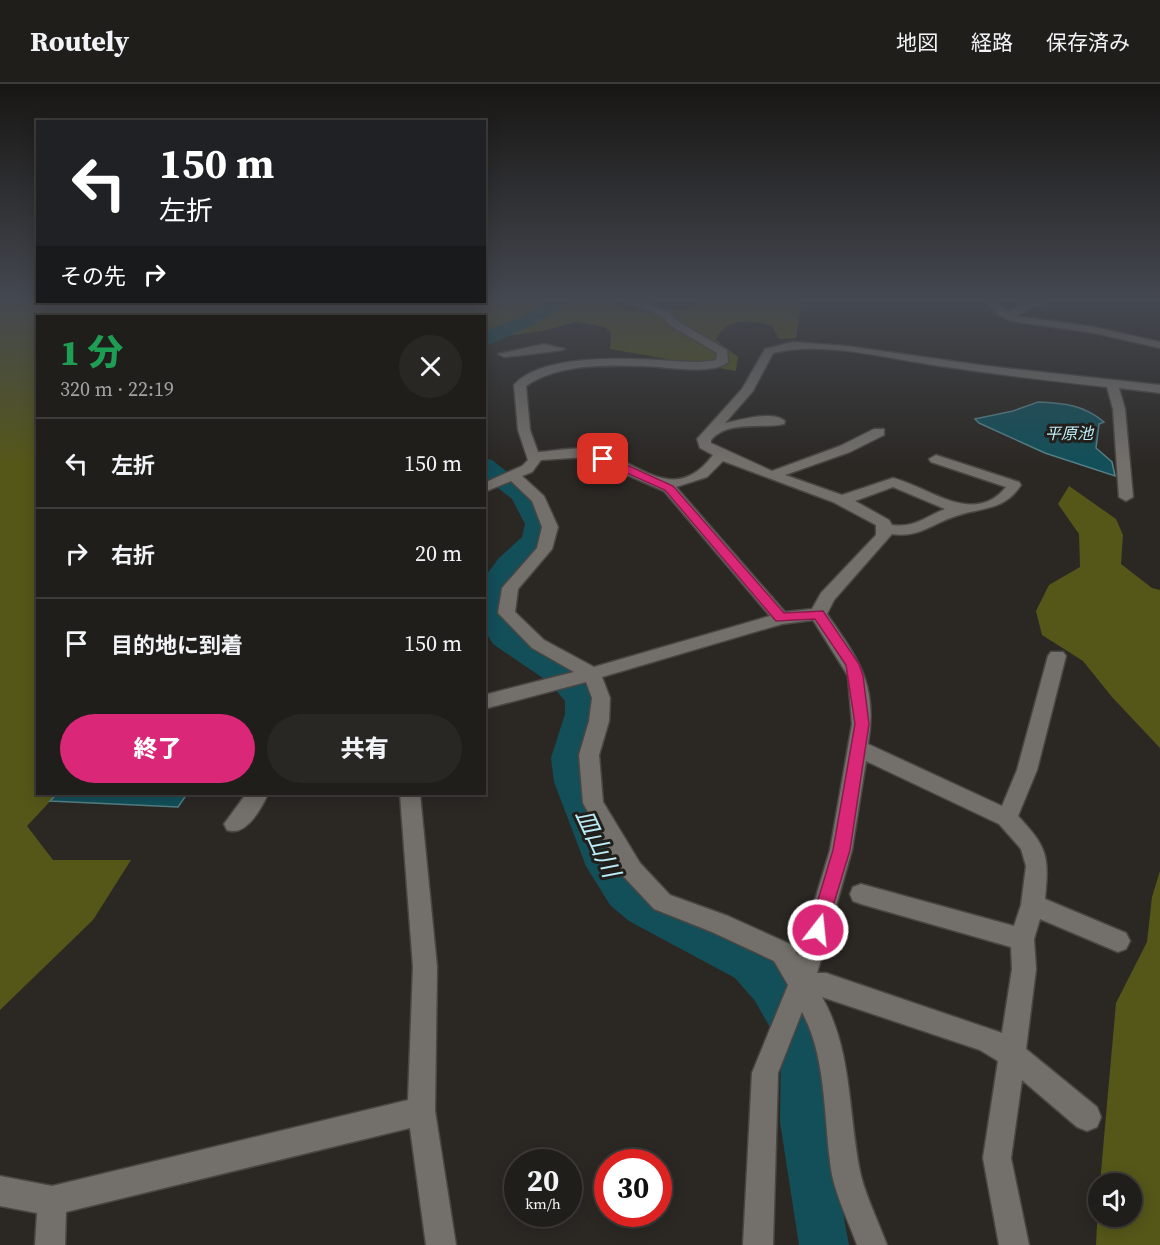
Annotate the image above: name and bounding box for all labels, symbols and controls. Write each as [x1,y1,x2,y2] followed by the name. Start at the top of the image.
[30,22,129,60] text: Routely
[896,28,938,57] text: 地図
[971,28,1013,57] text: 経路
[1046,28,1130,57] text: 保存済み
[159,134,274,192] text: 150 m
[60,144,138,222] icon: left
[159,192,213,229] text: 左折
[138,258,171,291] icon: right
[60,261,126,291] text: その先
[60,328,123,377] text: 1 分
[399,335,462,398] button: close
[60,375,174,403] text: 320 m · 22:19
[1045,422,1095,444] water label: 平原池
[577,433,628,484] pin
[586,442,619,475] icon: arrive
[60,447,93,480] icon: left
[404,448,462,478] text: 150 m
[111,450,155,480] text: 左折
[60,537,93,570] icon: right
[415,538,462,568] text: 20 m
[111,540,155,570] text: 右折
[60,627,93,660] icon: arrive
[404,628,462,658] text: 150 m
[111,630,243,660] text: 目的地に到着
[60,714,255,783] button: 終了
[267,714,462,783] button: 共有
[568,803,629,885] water label: 皿山川
[786,898,850,962] position arrow
[594,1149,672,1227] speed limit sign: 30
[527,1160,559,1201] text: 20
[1088,1173,1142,1227] map controls
[1088,1173,1142,1227] button: sound
[525,1193,561,1214] text: km/h

